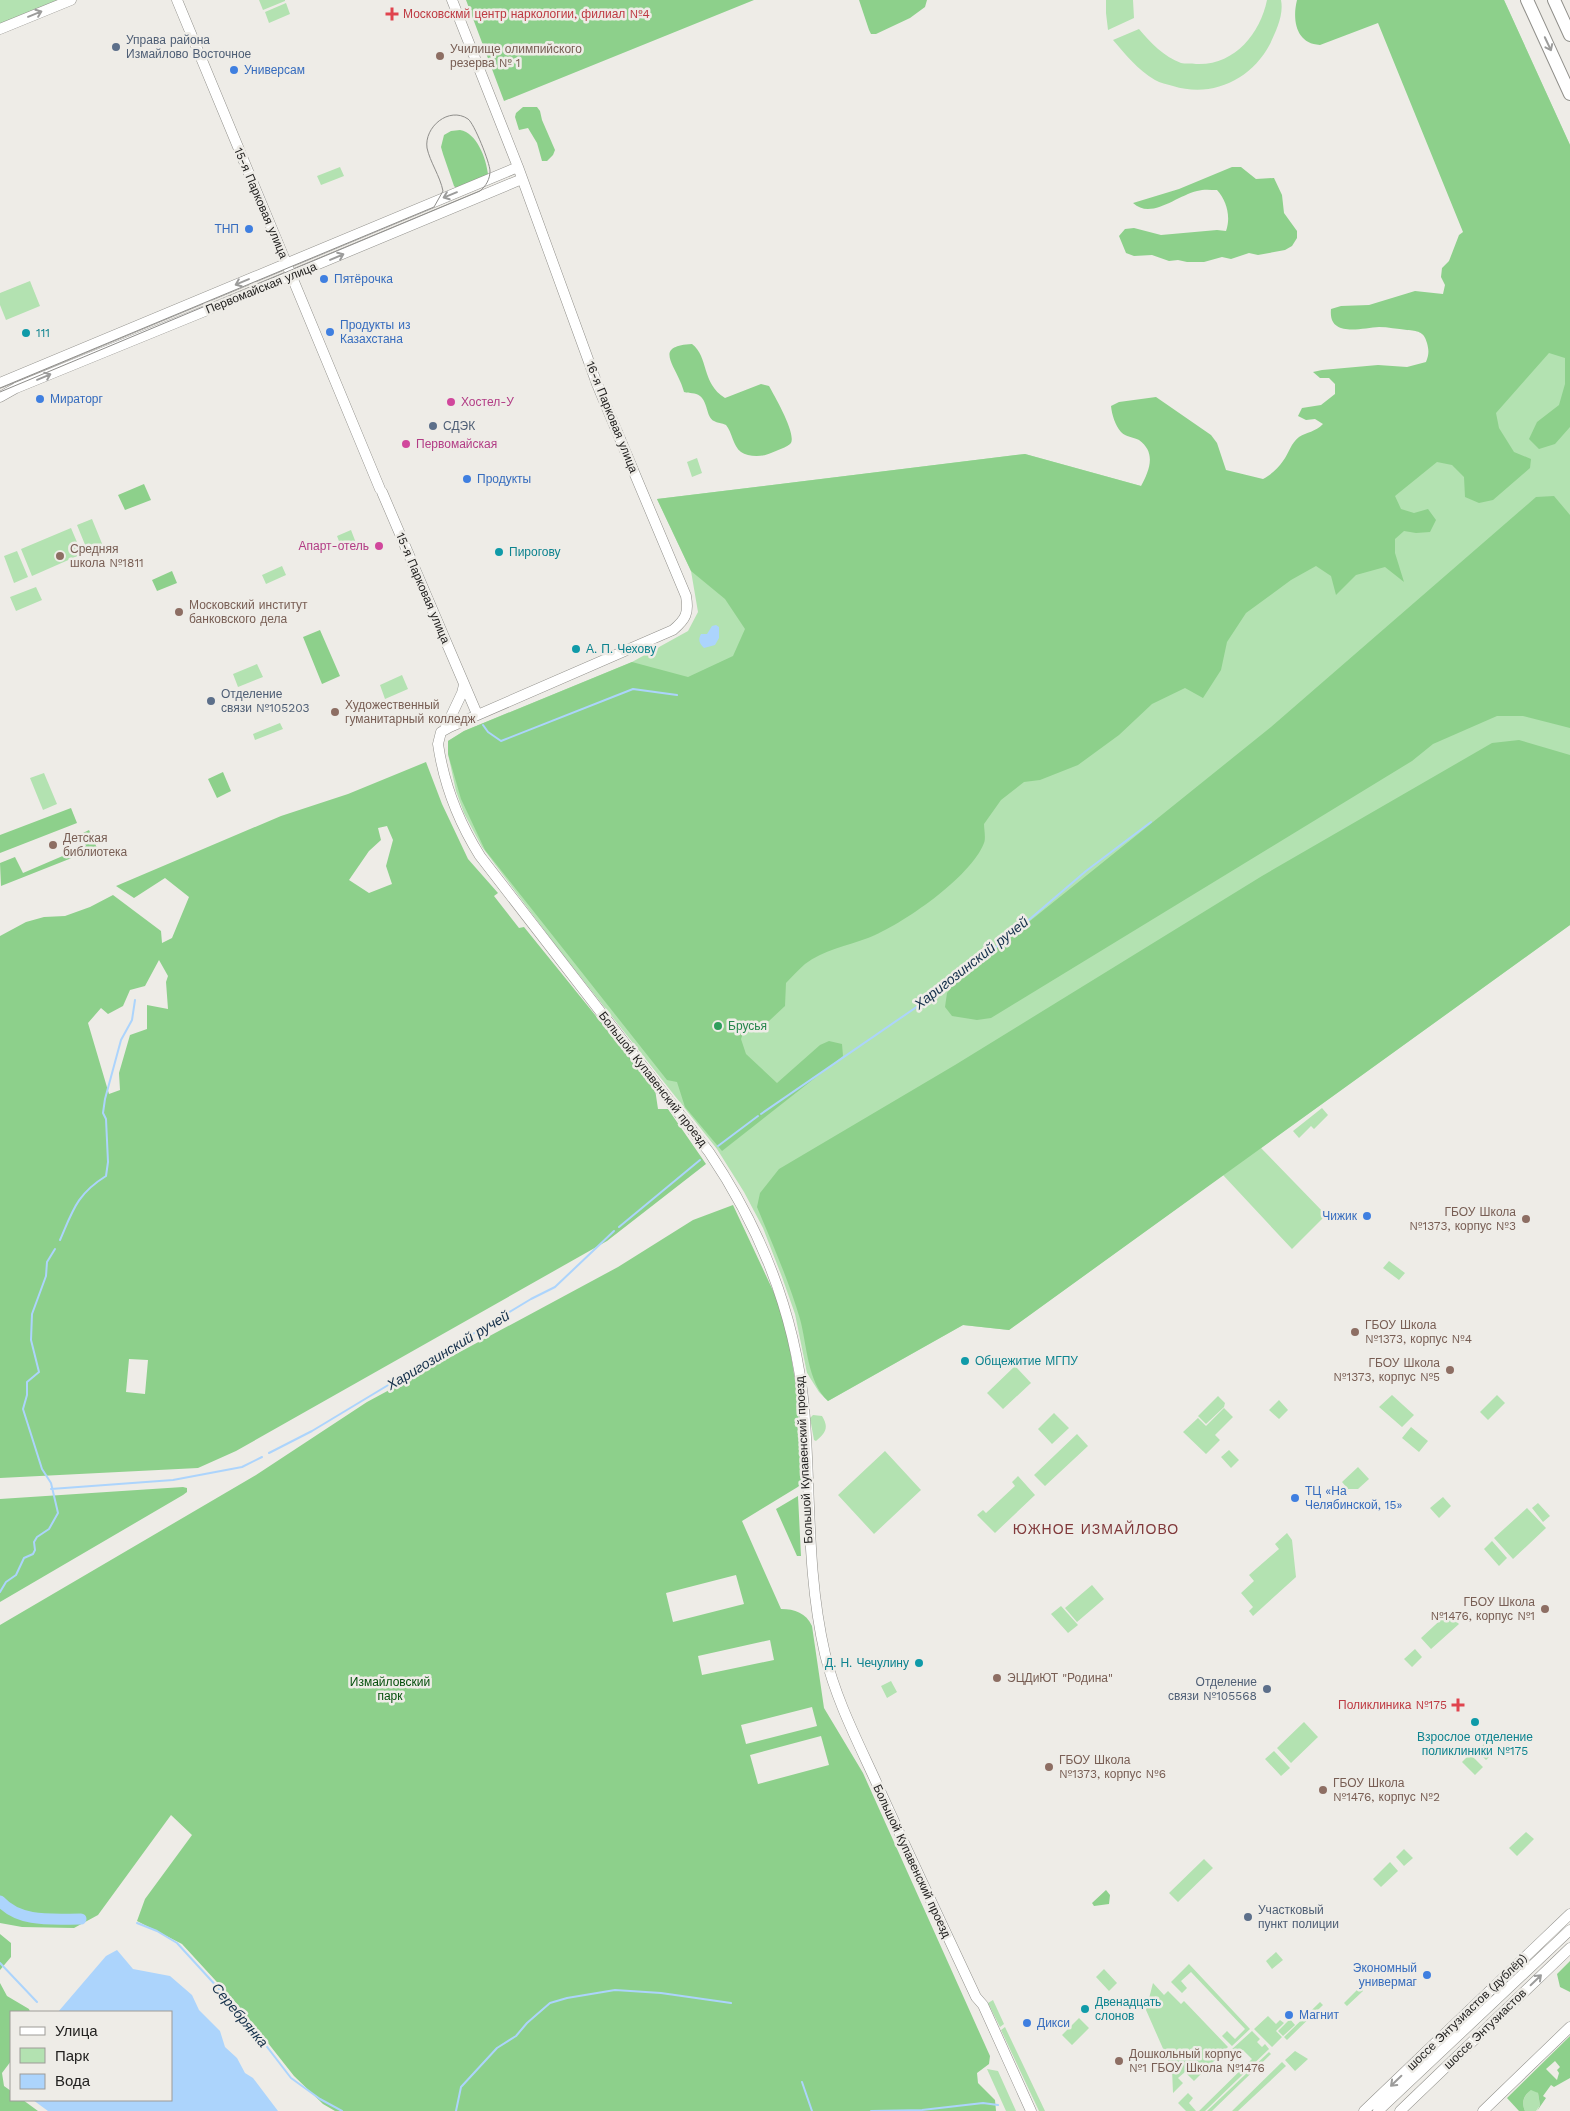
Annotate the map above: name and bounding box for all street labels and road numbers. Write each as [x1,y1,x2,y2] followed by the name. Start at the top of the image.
[231,146,291,261] street label: 15-я Парковая улица
[204,259,319,317] street label: Первомайская улица
[583,359,641,475] street label: 16-я Парковая улица
[393,531,453,646] street label: 15-я Парковая улица
[596,1009,710,1149] street label: Большой Купавенский проезд
[793,1376,815,1544] street label: Большой Купавенский проезд
[870,1782,954,1940] street label: Большой Купавенский проезд
[1404,1951,1530,2073] street label: шоссе Энтузиастов (дублёр)
[1441,1986,1529,2072] street label: шоссе Энтузиастов

